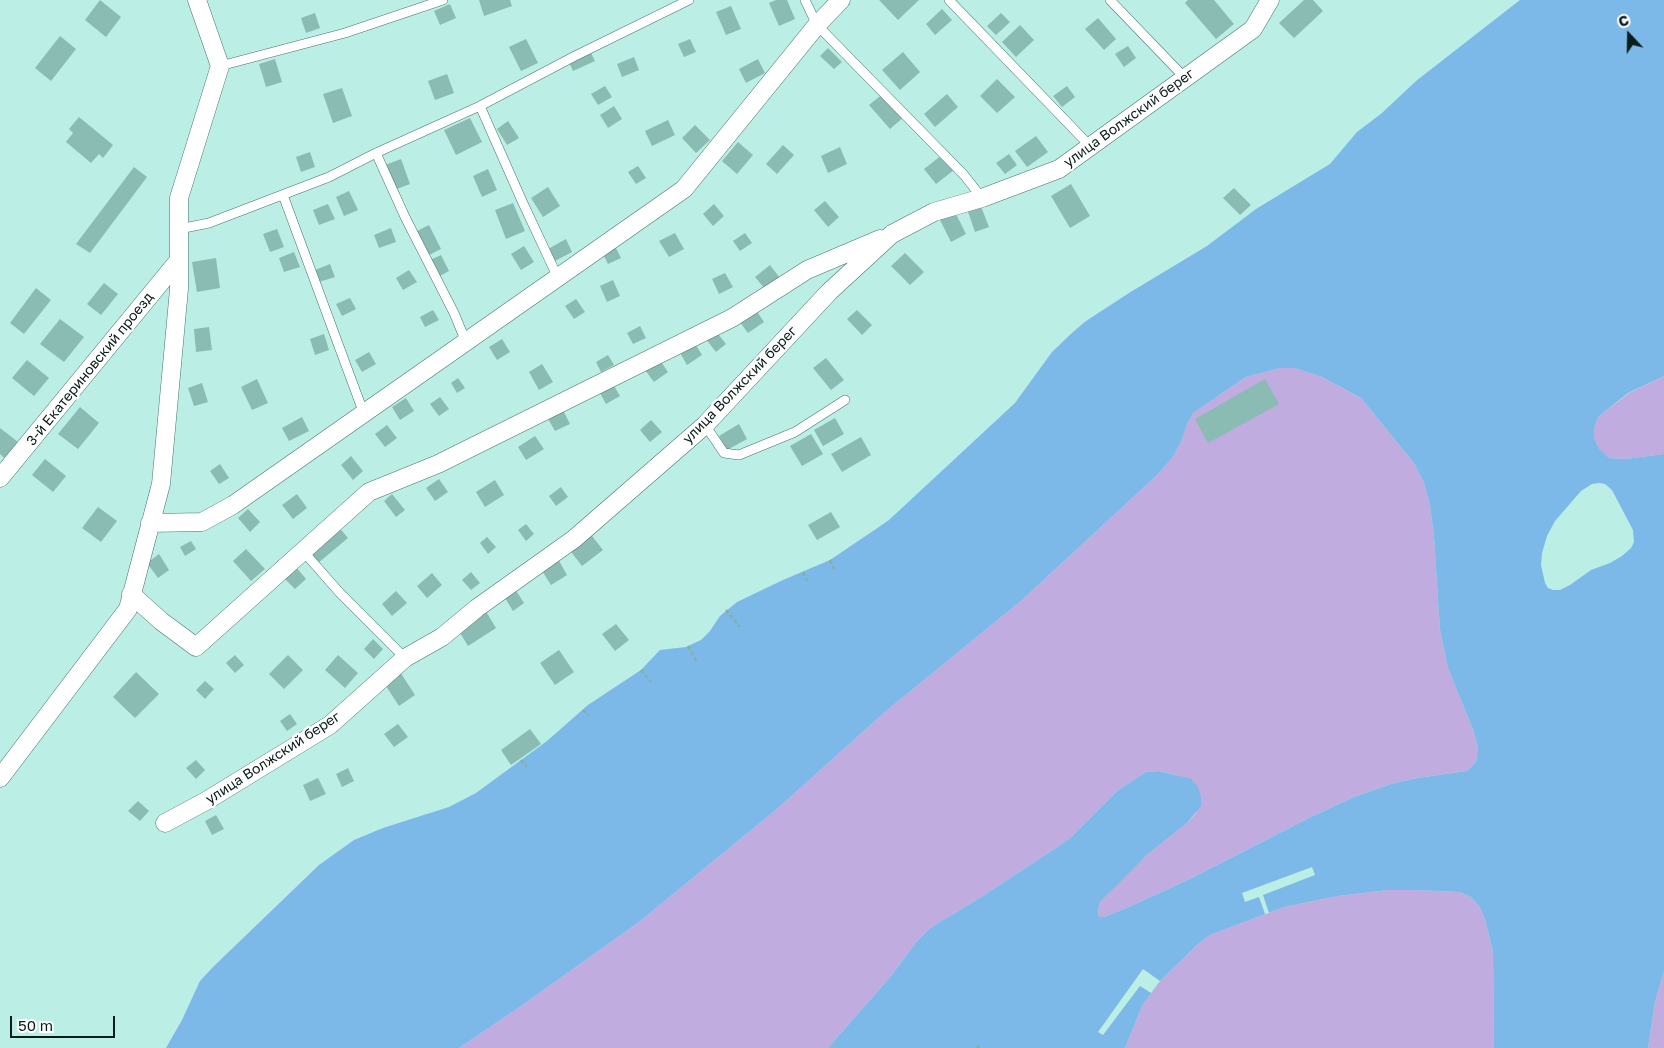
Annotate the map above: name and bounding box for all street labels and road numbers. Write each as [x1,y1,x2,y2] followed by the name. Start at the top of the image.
[1060,65,1198,171] street label: улица Волжский берег
[23,289,157,449] street label: 3-й Екатериновский проезд
[679,323,801,447] street label: улица Волжский берег
[203,708,343,808] street label: улица Волжский берег

